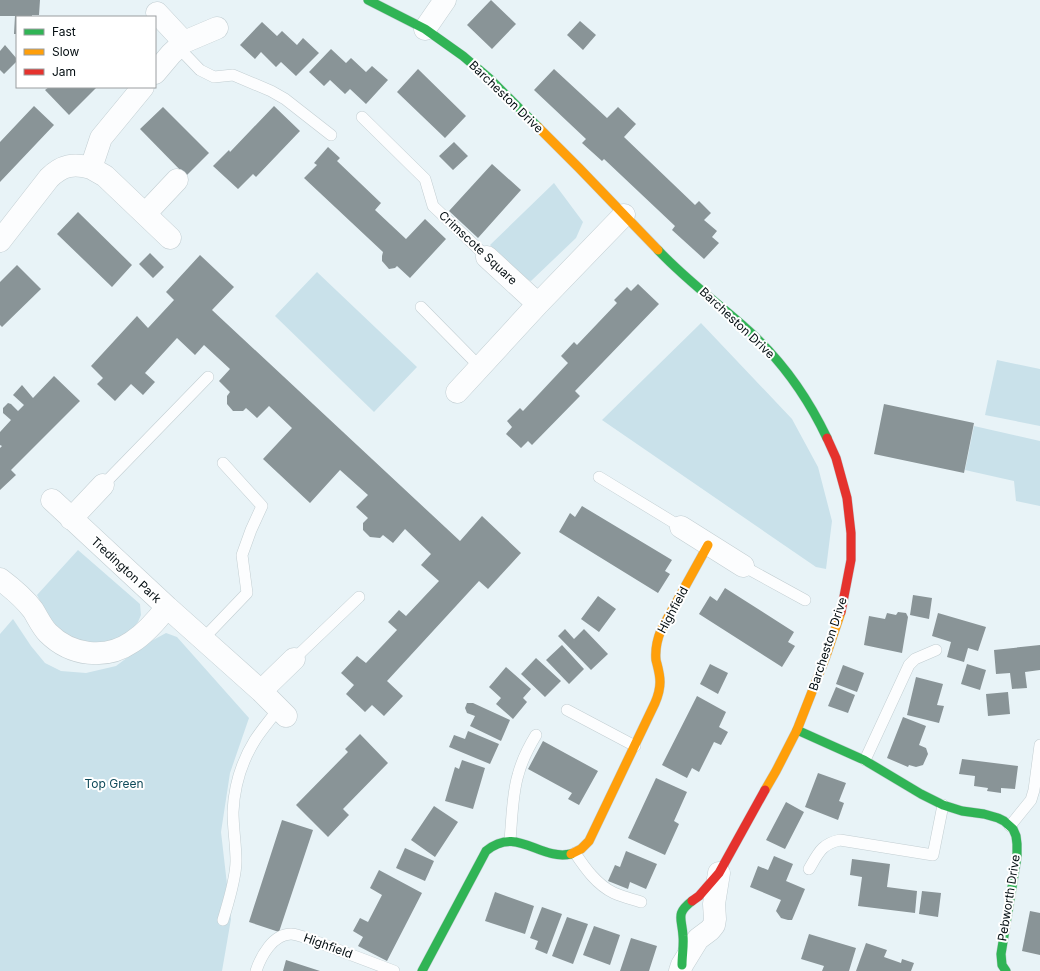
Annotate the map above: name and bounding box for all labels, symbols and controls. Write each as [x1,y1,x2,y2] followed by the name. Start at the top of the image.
[16,16,156,88] legend
[52,24,76,39] text: Fast
[52,44,80,59] text: Slow
[466,57,547,136] street label: Barcheston Drive
[52,64,76,79] text: Jam
[436,207,521,288] street label: Crimscote Square
[697,284,778,361] street label: Barcheston Drive
[88,533,165,606] street label: Tredington Park
[654,584,691,636] street label: Highfield
[805,595,850,692] street label: Barcheston Drive
[84,776,144,791] park label: Top Green
[994,854,1023,942] street label: Pebworth Drive
[302,930,355,961] street label: Highfield

